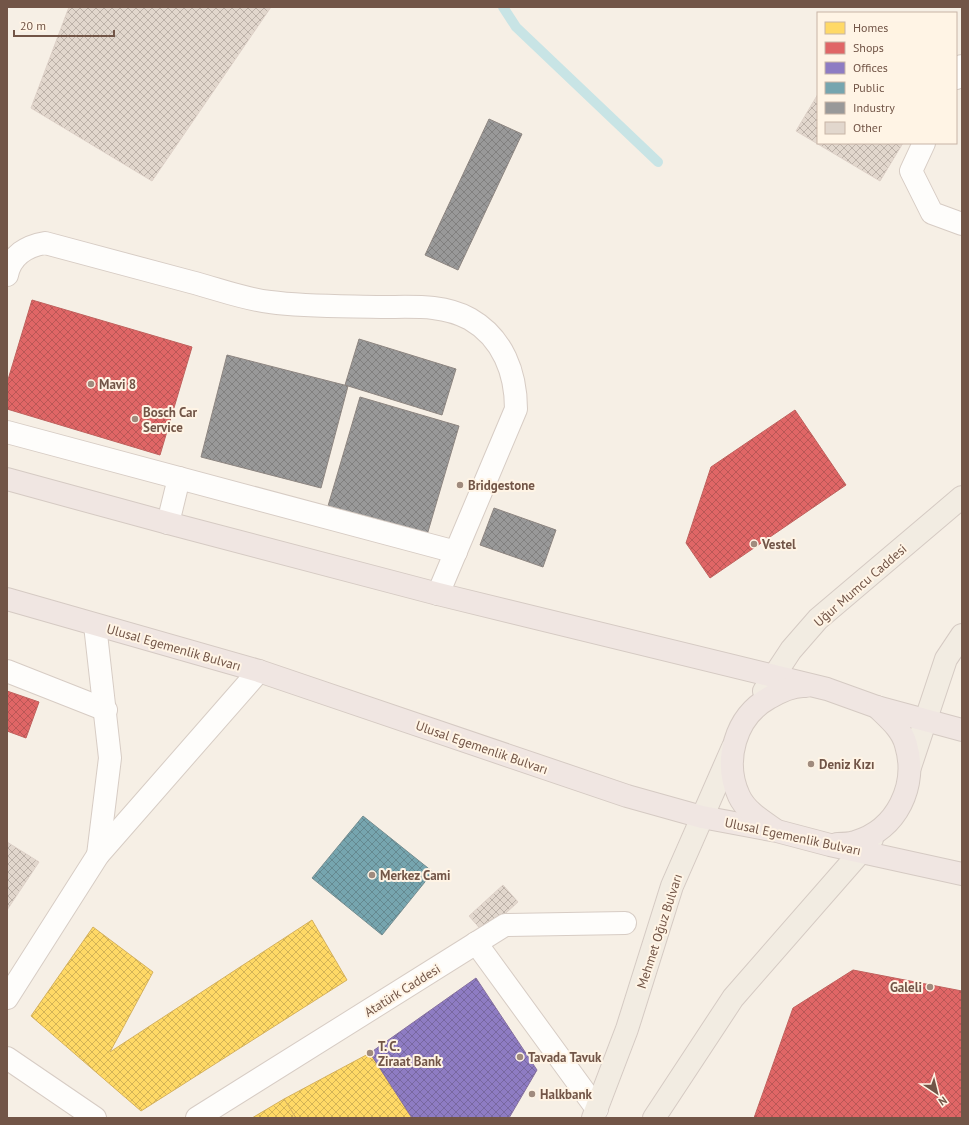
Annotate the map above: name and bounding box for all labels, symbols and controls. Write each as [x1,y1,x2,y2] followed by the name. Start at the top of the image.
[14,12,114,38] scale bar
[817,12,957,144] legend
[20,18,46,33] text: 20 m
[853,20,888,35] text: Homes
[853,40,884,55] text: Shops
[853,60,888,75] text: Offices
[853,80,885,95] text: Public
[853,100,895,115] text: Industry
[853,120,882,135] text: Other
[99,376,136,393] place label: Mavi 8
[86,379,96,389] marker: Mavi 8
[143,404,198,436] place label: Bosch Car Service
[130,414,140,424] marker: Bosch Car Service
[468,477,535,494] place label: Bridgestone
[455,480,465,490] marker: Bridgestone
[761,536,796,553] place label: Vestel
[749,539,759,549] marker: Vestel
[810,540,910,630] street label: Uğur Mumcu Caddesi
[105,620,243,675] street label: Ulusal Egemenlik Bulvarı
[413,717,550,778] street label: Ulusal Egemenlik Bulvarı
[819,756,874,773] place label: Deniz Kızı
[806,759,816,769] marker: Deniz Kızı
[723,814,863,859] street label: Ulusal Egemenlik Bulvarı
[380,867,451,884] place label: Merkez Cami
[367,870,377,880] marker: Merkez Cami
[633,872,686,991] street label: Mehmet Oğuz Bulvarı
[361,960,443,1021] street label: Atatürk Caddesi
[890,979,922,996] place label: Galeli
[925,982,935,992] marker: Galeli
[378,1038,442,1070] place label: T. C. Ziraat Bank
[365,1048,375,1058] marker: T. C. Ziraat Bank
[528,1049,602,1066] place label: Tavada Tavuk
[515,1052,525,1062] marker: Tavada Tavuk
[917,1073,957,1113] north arrow
[540,1086,593,1103] place label: Halkbank
[527,1089,537,1099] marker: Halkbank
[936,1093,950,1109] text: N

